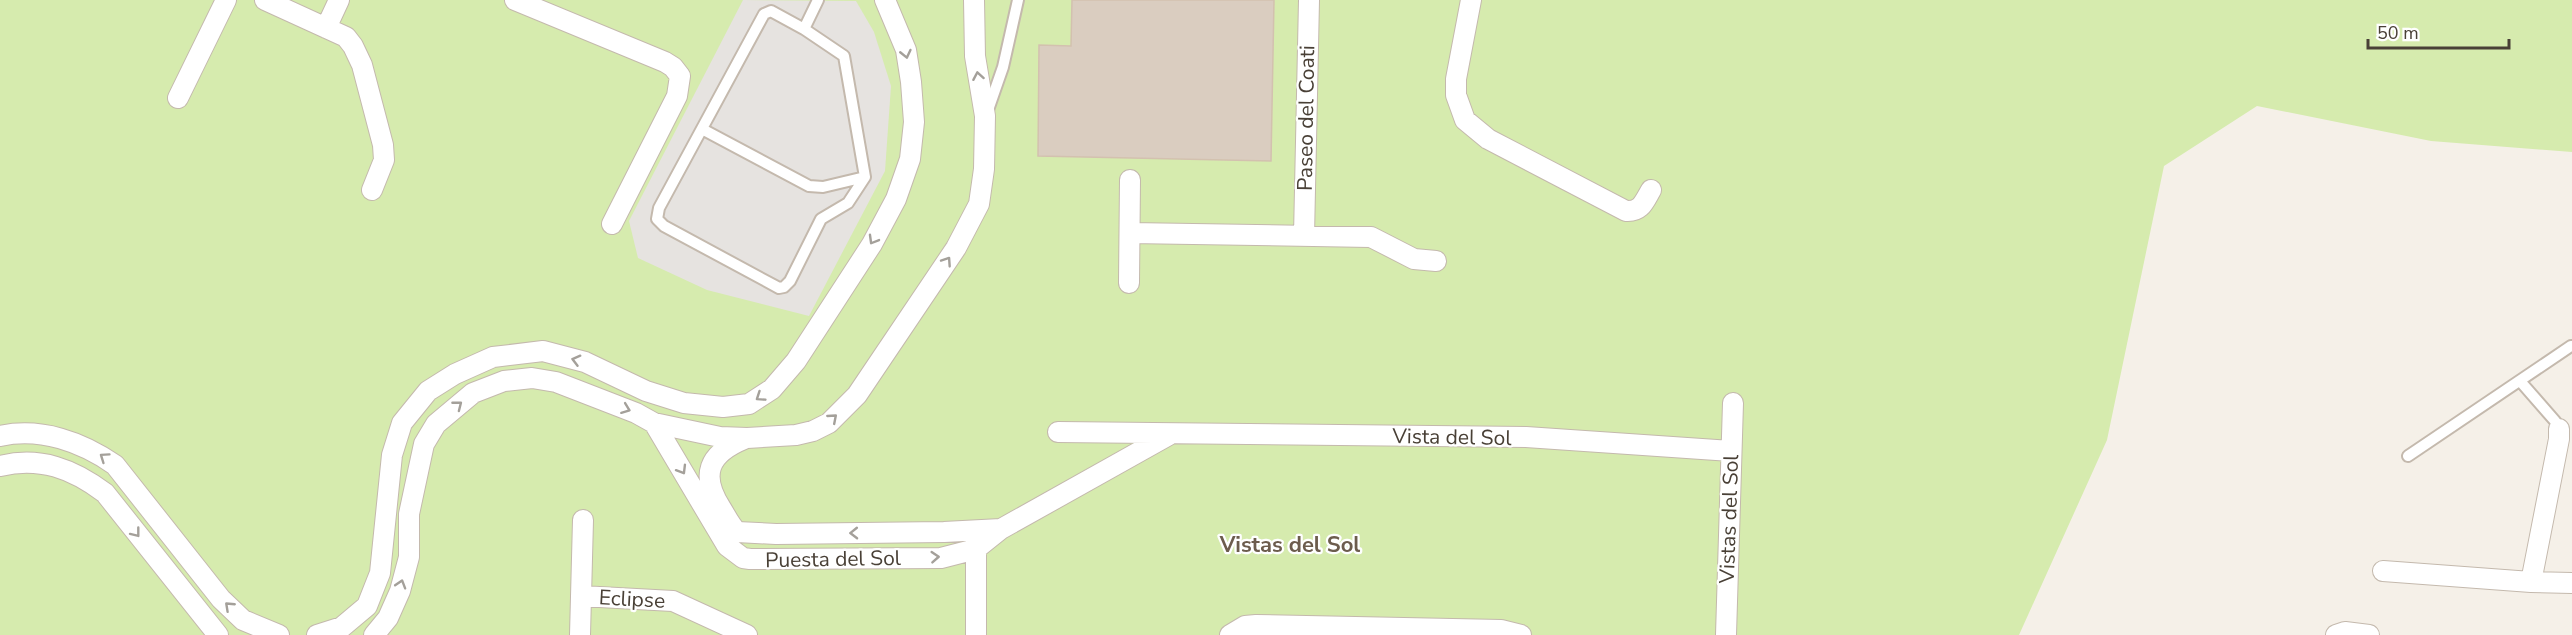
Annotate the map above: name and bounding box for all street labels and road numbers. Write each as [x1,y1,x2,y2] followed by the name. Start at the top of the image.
[1291,45,1321,191] street label: Paseo del Coati
[1391,422,1513,452] street label: Vista del Sol
[1713,453,1745,585] street label: Vistas del Sol
[765,544,902,574] street label: Puesta del Sol
[598,583,666,615] street label: Eclipse

